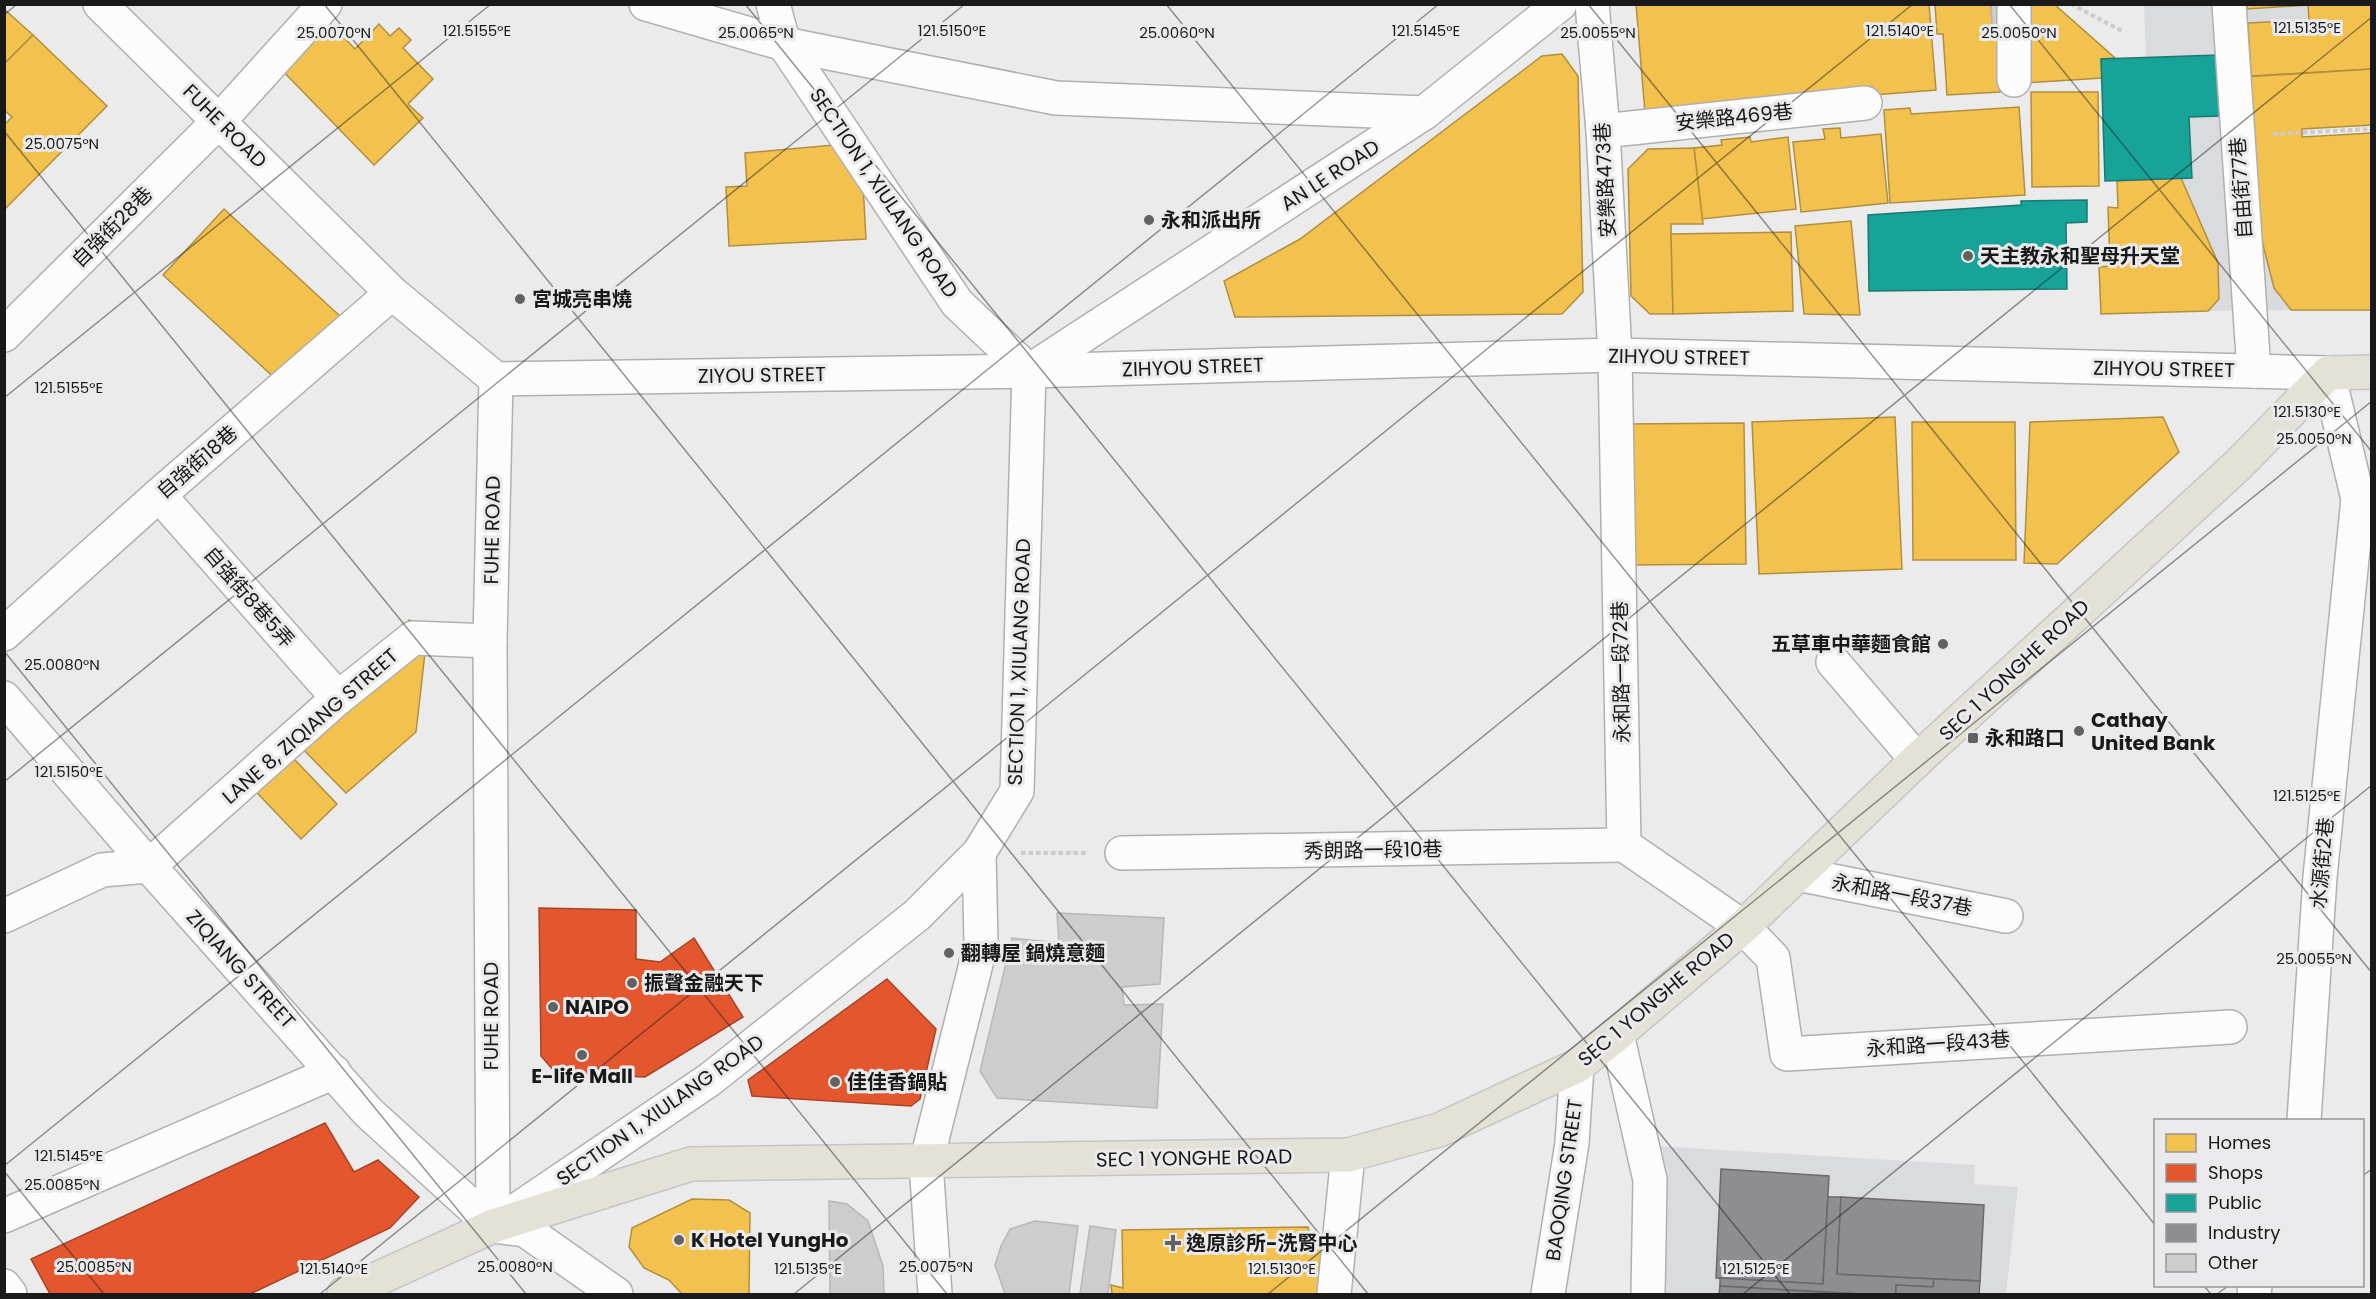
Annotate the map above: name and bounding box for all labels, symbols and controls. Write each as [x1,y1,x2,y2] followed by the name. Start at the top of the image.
[2273,17,2341,38] text: 121.5135°E
[443,20,511,41] text: 121.5155°E
[918,20,986,41] text: 121.5150°E
[1392,20,1460,41] text: 121.5145°E
[1866,20,1934,41] text: 121.5140°E
[297,22,371,43] text: 25.0070°N
[718,22,794,43] text: 25.0065°N
[1139,22,1215,43] text: 25.0060°N
[1560,22,1636,43] text: 25.0055°N
[1981,22,2057,43] text: 25.0050°N
[177,78,273,174] street label: FUHE ROAD
[803,83,965,303] street label: SECTION 1, XIULANG ROAD
[1674,97,1794,137] street label: 安樂路469巷
[1588,122,1622,238] street label: 安樂路473巷
[25,133,99,154] text: 25.0075°N
[1275,133,1385,217] street label: AN LE ROAD
[2223,136,2259,240] street label: 自由街77巷
[65,180,159,274] street label: 自強街28巷
[1161,206,1261,234] place label: 永和派出所
[1142,213,1156,227] marker: 永和派出所
[1980,242,2180,270] place label: 天主教永和聖母升天堂
[1961,249,1975,263] marker: 天主教永和聖母升天堂
[532,285,632,313] place label: 宮城亮串燒
[513,292,527,306] marker: 宮城亮串燒
[1608,342,1750,372] street label: ZIHYOU STREET
[1122,351,1265,383] street label: ZIHYOU STREET
[2093,354,2235,384] street label: ZIHYOU STREET
[698,360,826,390] street label: ZIYOU STREET
[35,377,103,398] text: 121.5155°E
[2273,401,2341,422] text: 121.5130°E
[150,419,244,505] street label: 自強街18巷
[2276,428,2352,449] text: 25.0050°N
[477,475,507,585] street label: FUHE ROAD
[1001,538,1037,786] street label: SECTION 1, XIULANG ROAD
[197,541,301,653] street label: 自強街8巷5弄
[1933,593,2095,747] street label: SEC 1 YONGHE ROAD
[1606,601,1636,743] street label: 永和路一段72巷
[1771,630,1931,658] place label: 五草車中華麵食館
[1936,637,1950,651] marker: 五草車中華麵食館
[216,642,404,810] street label: LANE 8, ZIQIANG STREET
[24,654,100,675] text: 25.0080°N
[2091,706,2216,757] place label: Cathay United Bank
[1985,724,2065,752] place label: 永和路口
[2072,724,2086,738] marker: Cathay United Bank
[1966,731,1980,745] marker: 永和路口
[35,761,103,782] text: 121.5150°E
[2273,785,2341,806] text: 121.5125°E
[2304,816,2340,910] street label: 水源街2巷
[1303,835,1443,865] street label: 秀朗路一段10巷
[1829,868,1975,922] street label: 永和路一段37巷
[180,904,302,1035] street label: ZIQIANG STREET
[1572,925,1740,1073] street label: SEC 1 YONGHE ROAD
[960,939,1105,967] place label: 翻轉屋 鍋燒意麵
[942,946,956,960] marker: 翻轉屋 鍋燒意麵
[2276,948,2352,969] text: 25.0055°N
[477,962,505,1070] street label: FUHE ROAD
[644,969,764,997] place label: 振聲金融天下
[625,976,639,990] marker: 振聲金融天下
[565,993,629,1021] place label: NAIPO
[546,1000,560,1014] marker: NAIPO
[1865,1025,2011,1063] street label: 永和路一段43巷
[551,1028,769,1192] street label: SECTION 1, XIULANG ROAD
[575,1048,589,1062] marker: E-life Mall
[531,1062,633,1090] place label: E-life Mall
[847,1068,947,1096] place label: 佳佳香鍋貼
[828,1075,842,1089] marker: 佳佳香鍋貼
[1539,1097,1589,1263] street label: BAOQING STREET
[2154,1119,2364,1287] legend
[2208,1130,2271,1155] text: Homes
[1096,1142,1292,1174] street label: SEC 1 YONGHE ROAD
[35,1145,103,1166] text: 121.5145°E
[2208,1160,2263,1185] text: Shops
[24,1174,100,1195] text: 25.0085°N
[2208,1190,2262,1215] text: Public
[2208,1220,2280,1245] text: Industry
[691,1226,849,1254] place label: K Hotel YungHo
[1186,1229,1358,1257] place label: 逸原診所-洗腎中心
[672,1233,686,1247] marker: K Hotel YungHo
[1164,1234,1182,1252] marker: 逸原診所-洗腎中心
[2208,1250,2258,1275] text: Other
[56,1256,132,1277] text: 25.0085°N
[477,1256,553,1277] text: 25.0080°N
[899,1256,973,1277] text: 25.0075°N
[300,1258,368,1279] text: 121.5140°E
[774,1258,842,1279] text: 121.5135°E
[1248,1258,1316,1279] text: 121.5130°E
[1722,1258,1790,1279] text: 121.5125°E

